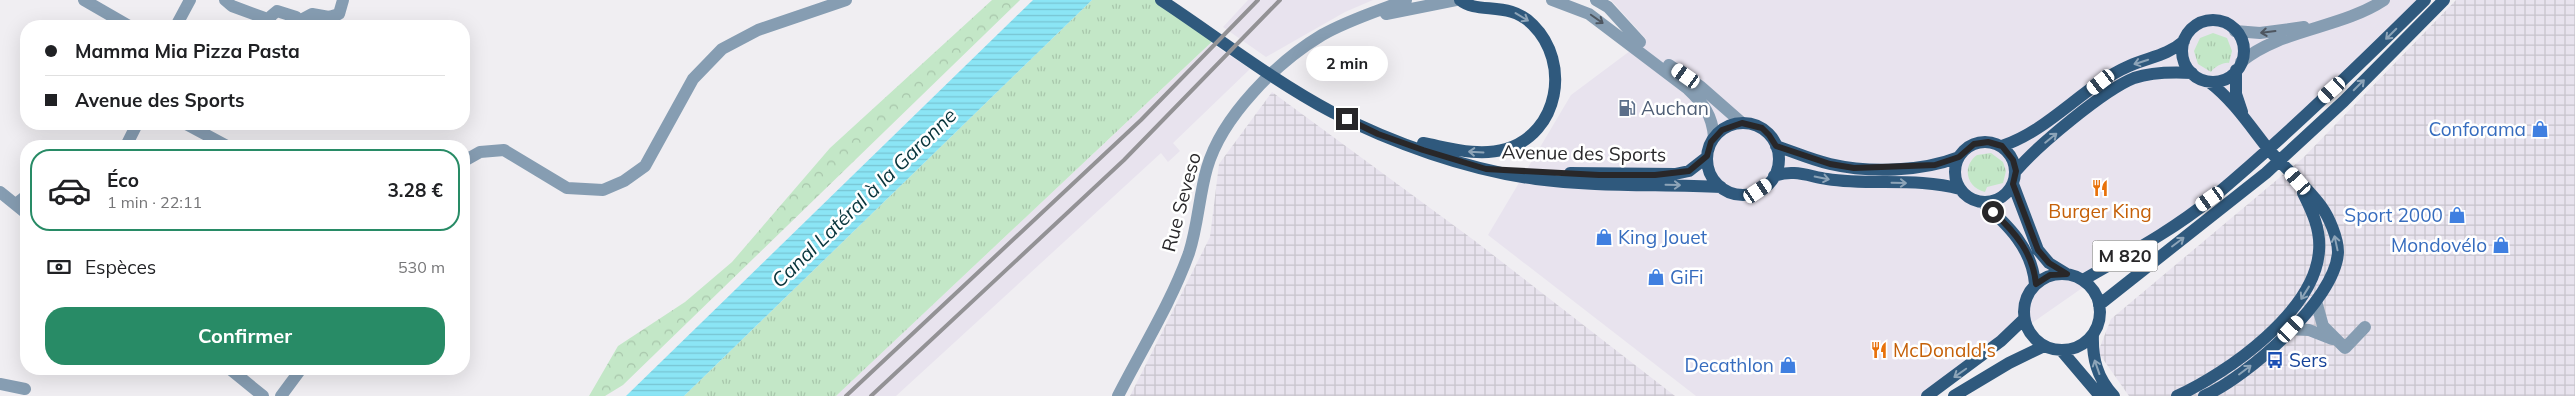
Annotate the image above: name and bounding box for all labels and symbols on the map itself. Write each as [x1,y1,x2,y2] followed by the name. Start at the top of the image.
[1515,12,1529,23] one-way arrow
[1589,14,1603,25] one-way arrow
[2260,27,2276,37] one-way arrow
[2385,28,2397,40] one-way arrow
[1306,46,1388,82] callout: 2 min
[2133,57,2149,67] one-way arrow
[1669,61,1702,91] car
[2084,67,2117,97] car
[2315,74,2348,106] car
[2353,80,2365,92] one-way arrow
[1641,96,1709,120] place label: Auchan
[1617,98,1637,118] fuel station icon: Auchan
[766,103,961,293] water label: Canal Latéral à la Garonne
[1336,108,1358,130] route end
[2428,117,2526,141] place label: Conforama
[2530,119,2550,139] shop icon: Conforama
[2044,132,2057,143] one-way arrow
[1501,140,1667,166] street label: Avenue des Sports
[1468,147,1484,156] one-way arrow
[1156,150,1206,254] street label: Rue Seveso
[2282,165,2313,197] car
[1813,174,1829,183] one-way arrow
[1741,176,1774,206] car
[1890,178,1907,188] one-way arrow
[2090,178,2110,198] restaurant icon: Burger King
[1664,180,1681,190] one-way arrow
[2193,184,2226,214] car
[2048,199,2152,223] place label: Burger King
[1982,201,2004,223] route start
[2344,203,2443,227] place label: Sport 2000
[2447,205,2467,225] shop icon: Sport 2000
[1618,225,1708,249] place label: King Jouet
[1594,227,1614,247] shop icon: King Jouet
[2391,233,2487,257] place label: Mondovélo
[2331,235,2340,251] one-way arrow
[2491,235,2511,255] shop icon: Mondovélo
[2171,237,2184,248] one-way arrow
[2092,240,2158,272] road number: M 820
[1670,265,1704,289] place label: GiFi
[1646,267,1666,287] shop icon: GiFi
[2299,285,2309,299] one-way arrow
[2275,313,2306,345] car
[1893,338,1996,362] place label: McDonald's
[1869,340,1889,360] restaurant icon: McDonald's
[2289,348,2327,372] place label: Sers
[2265,350,2285,370] bus stop icon: Sers
[1684,353,1774,377] place label: Decathlon
[1778,355,1798,375] shop icon: Decathlon
[2091,359,2101,375] one-way arrow
[2238,365,2252,375] one-way arrow
[1953,368,1967,378] one-way arrow

